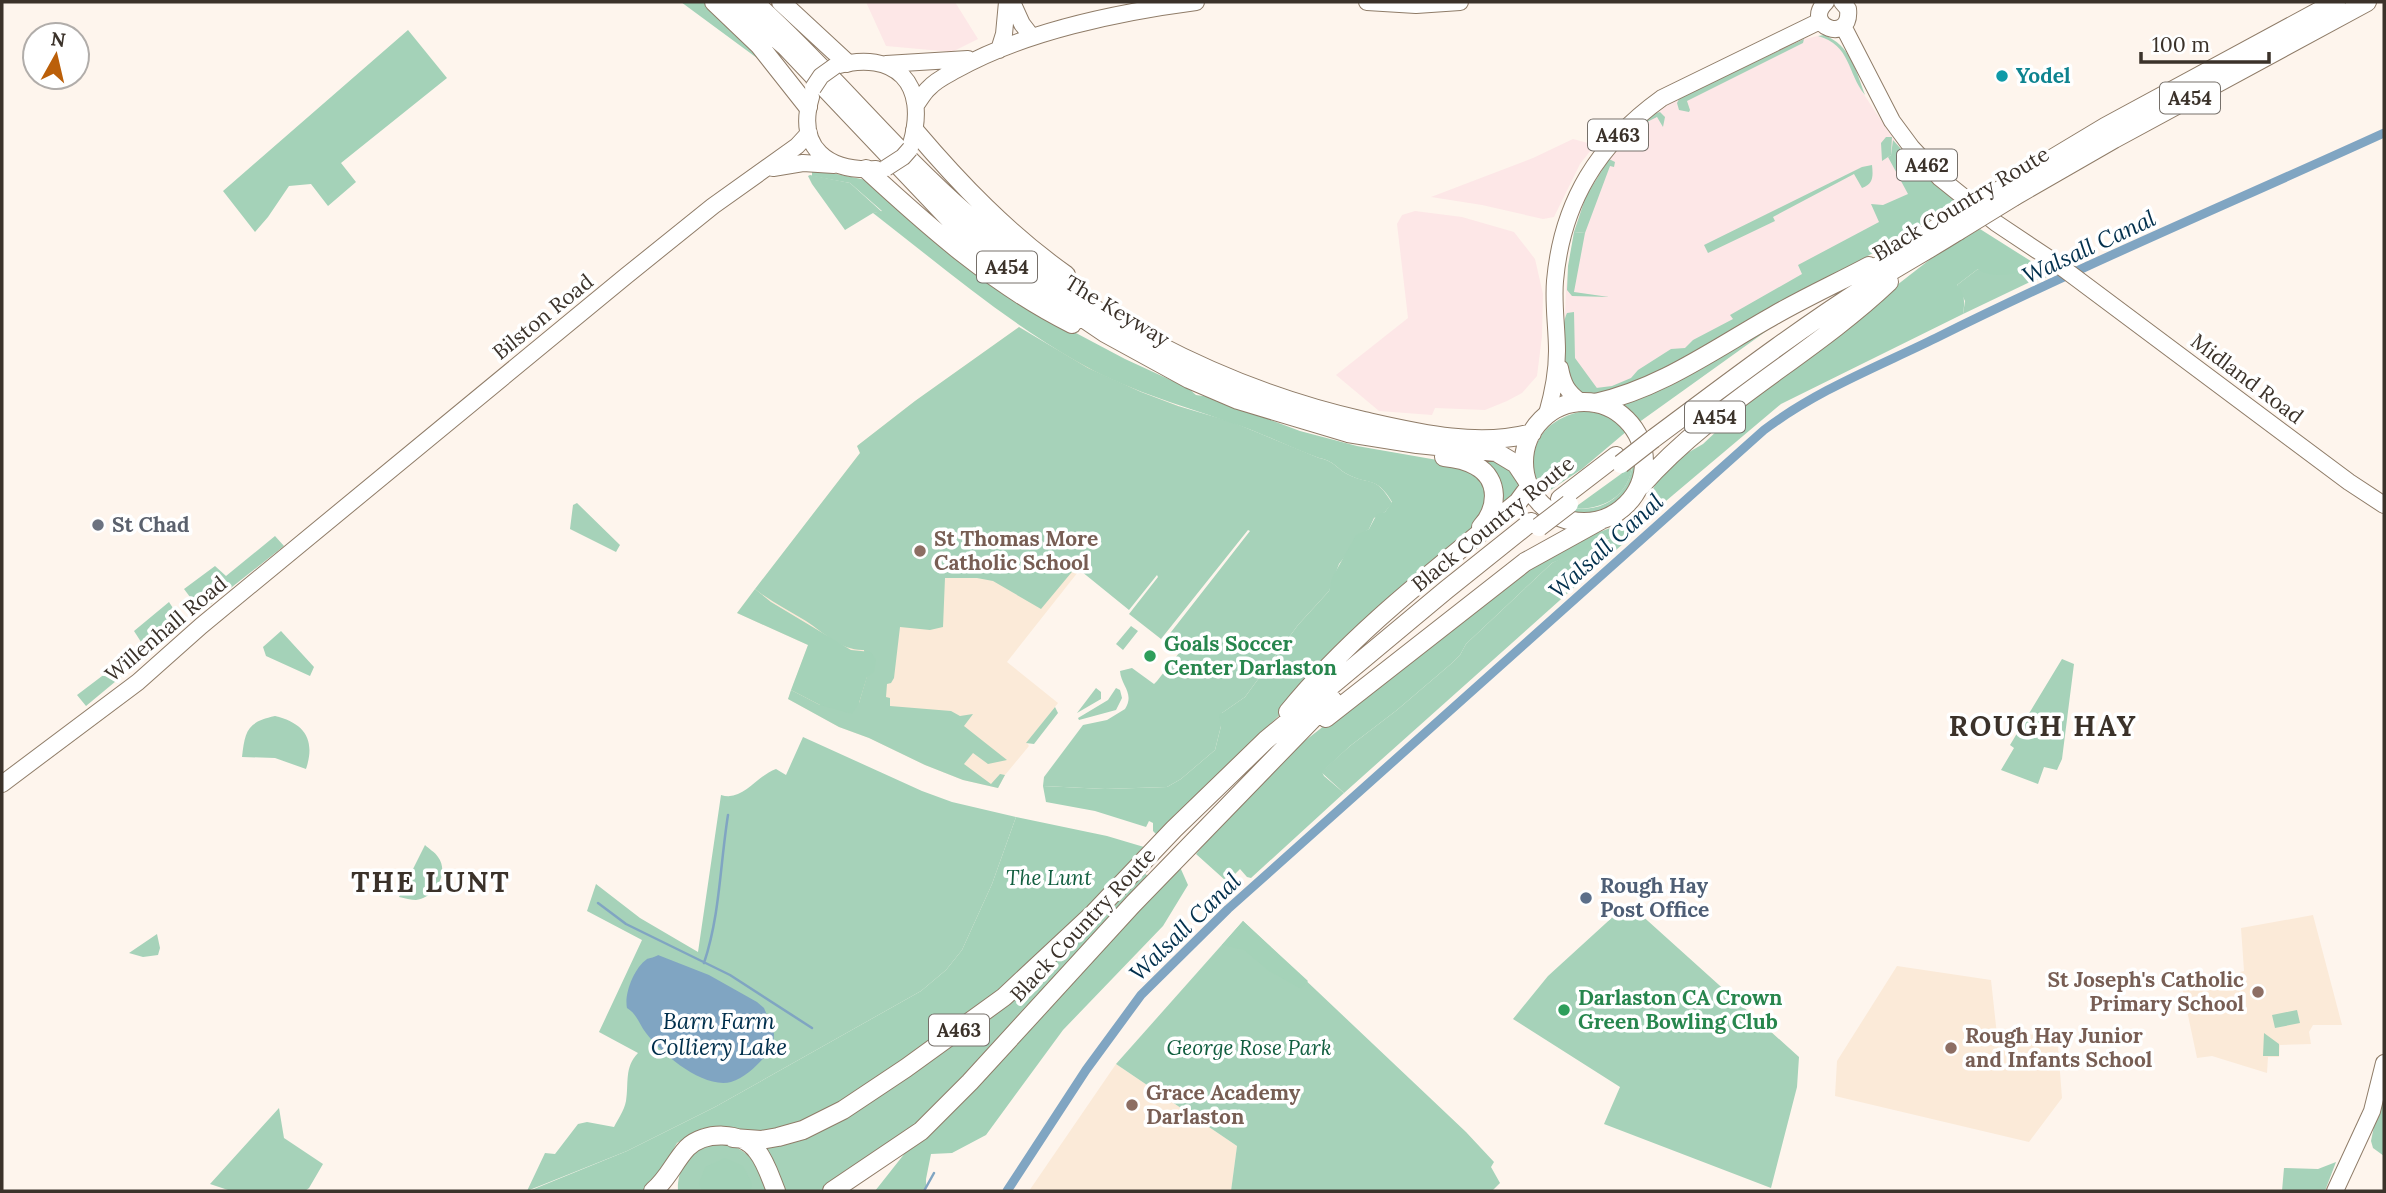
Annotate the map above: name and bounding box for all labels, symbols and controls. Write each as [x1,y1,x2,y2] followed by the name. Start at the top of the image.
[21,21,91,91] north arrow
[2141,21,2269,65] scale bar
[49,26,68,52] text: N
[2152,31,2210,58] text: 100 m
[2016,62,2071,89] place label: Yodel
[1994,68,2010,84] marker: Yodel
[2160,82,2220,114] road number: A454
[1588,119,1648,150] road number: A463
[1868,140,2054,267] street label: Black Country Route
[1897,150,1957,181] road number: A462
[2018,203,2160,290] water label: Walsall Canal
[977,252,1037,282] road number: A454
[487,268,598,365] street label: Bilston Road
[1060,269,1175,352] street label: The Keyway
[2186,328,2309,430] street label: Midland Road
[1685,402,1745,432] road number: A454
[1406,450,1579,597] street label: Black Country Route
[1543,486,1669,604] water label: Walsall Canal
[112,511,190,538] place label: St Chad
[90,517,106,533] marker: St Chad
[934,525,1098,576] place label: St Thomas More Catholic School
[912,543,928,559] marker: St Thomas More Catholic School
[99,570,232,688] street label: Willenhall Road
[1164,630,1337,681] place label: Goals Soccer Center Darlaston
[1142,648,1158,664] marker: Goals Soccer Center Darlaston
[1949,708,2137,744] district label: ROUGH HAY
[1004,842,1161,1007] street label: Black Country Route
[351,864,511,900] district label: THE LUNT
[1006,864,1092,891] park label: The Lunt
[1123,866,1247,987] water label: Walsall Canal
[1600,872,1709,923] place label: Rough Hay Post Office
[1578,890,1594,906] marker: Rough Hay Post Office
[2047,966,2244,1017] place label: St Joseph's Catholic Primary School
[1578,984,1782,1035] place label: Darlaston CA Crown Green Bowling Club
[2250,984,2266,1000] marker: St Joseph's Catholic Primary School
[1556,1002,1572,1018] marker: Darlaston CA Crown Green Bowling Club
[651,1006,787,1061] water label: Barn Farm Colliery Lake
[929,1014,989,1046] road number: A463
[1965,1022,2153,1073] place label: Rough Hay Junior and Infants School
[1166,1034,1332,1061] park label: George Rose Park
[1943,1040,1959,1056] marker: Rough Hay Junior and Infants School
[1146,1079,1301,1130] place label: Grace Academy Darlaston
[1124,1097,1140,1113] marker: Grace Academy Darlaston

